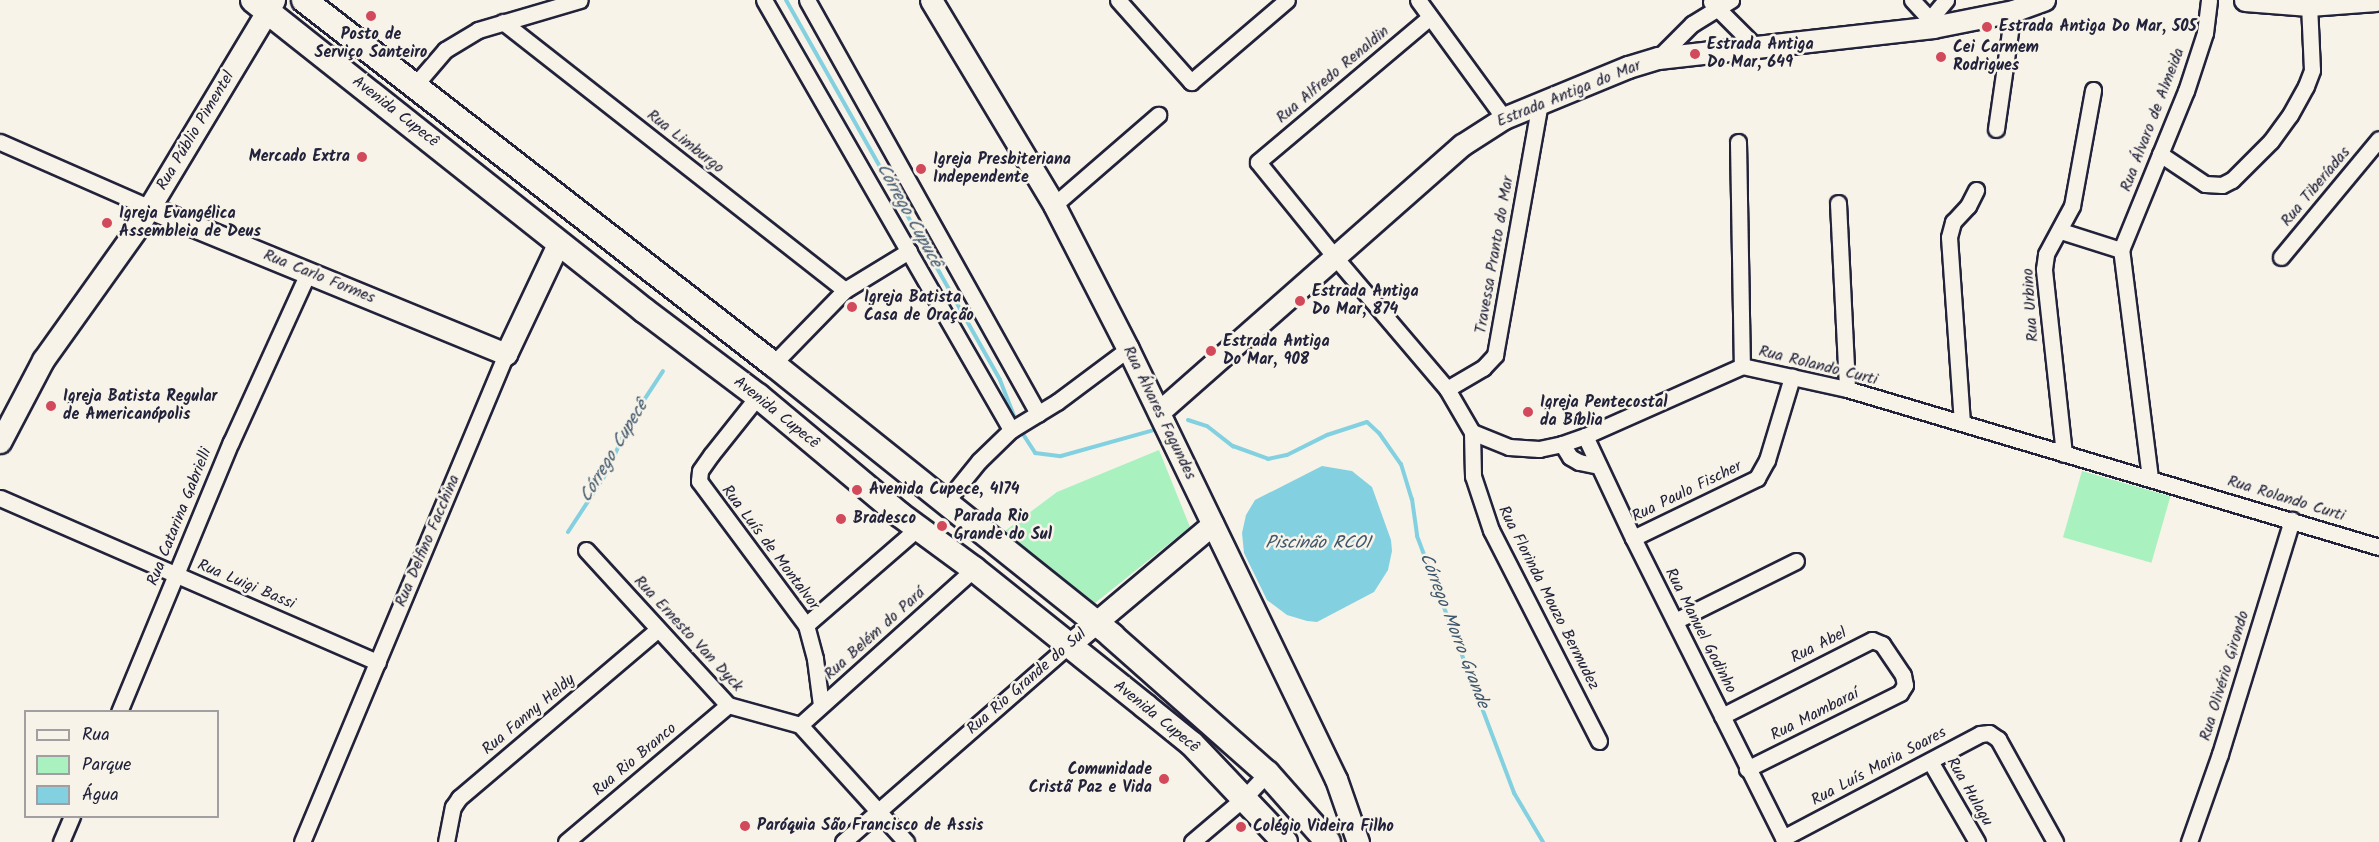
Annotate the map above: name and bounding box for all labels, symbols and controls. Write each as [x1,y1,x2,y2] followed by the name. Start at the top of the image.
[364,9,378,23] marker: Posto de Serviço Santeiro
[1999,17,2197,37] place label: Estrada Antiga Do Mar, 505
[1980,20,1994,34] marker: Estrada Antiga Do Mar, 505
[1273,22,1393,128] street label: Rua Alfredo Renaldin
[315,25,427,63] place label: Posto de Serviço Santeiro
[1707,35,1814,73] place label: Estrada Antiga Do Mar, 649
[1953,38,2039,76] place label: Cei Carmem Rodrigues
[2117,45,2189,195] street label: Rua Álvaro de Almeida
[1688,47,1702,61] marker: Estrada Antiga Do Mar, 649
[1934,50,1948,64] marker: Cei Carmem Rodrigues
[1494,56,1644,132] street label: Estrada Antiga do Mar
[153,68,239,194] street label: Rua Públio Pimentel
[348,72,442,152] street label: Avenida Cupecê
[643,106,727,178] street label: Rua Limburgo
[2277,143,2355,231] street label: Rua Tiberíadas
[249,147,350,167] place label: Mercado Extra
[355,150,369,164] marker: Mercado Extra
[933,150,1071,188] place label: Igreja Presbiteriana Independente
[871,160,945,272] water label: Córrego Cupucê
[914,162,928,176] marker: Igreja Presbiteriana Independente
[1472,175,1518,335] street label: Travessa Pranto do Mar
[119,204,261,242] place label: Igreja Evangélica Assembleia de Deus
[100,216,114,230] marker: Igreja Evangélica Assembleia de Deus
[260,246,378,308] street label: Rua Carlo Formes
[2019,268,2043,342] street label: Rua Urbino
[1312,282,1419,320] place label: Estrada Antiga Do Mar, 874
[864,288,974,326] place label: Igreja Batista Casa de Oração
[1293,294,1307,308] marker: Estrada Antiga Do Mar, 874
[845,300,859,314] marker: Igreja Batista Casa de Oração
[1223,332,1330,370] place label: Estrada Antiga Do Mar, 908
[1757,342,1879,390] street label: Rua Rolando Curti
[1118,343,1200,483] street label: Rua Álvares Fagundes
[1204,344,1218,358] marker: Estrada Antiga Do Mar, 908
[729,373,823,453] street label: Avenida Cupecê
[63,387,217,425] place label: Igreja Batista Regular de Americanópolis
[1540,393,1667,431] place label: Igreja Pentecostal da Bíblia
[576,397,654,507] water label: Córrego Cupecê
[44,399,58,413] marker: Igreja Batista Regular de Americanópolis
[1521,405,1535,419] marker: Igreja Pentecostal da Bíblia
[144,445,216,589] street label: Rua Catarina Gabrielli
[1629,457,1745,527] street label: Rua Paulo Fischer
[392,472,464,610] street label: Rua Delfino Facchina
[2225,472,2347,526] street label: Rua Rolando Curti
[869,480,1019,500] place label: Avenida Cupece, 4174
[717,482,823,614] street label: Rua Luís de Montalvor
[850,483,864,497] marker: Avenida Cupece, 4174
[1493,503,1603,693] street label: Rua Florinda Mouzo Bermudez
[954,507,1052,545] place label: Parada Rio Grande do Sul
[853,509,916,529] place label: Bradesco
[834,512,848,526] marker: Bradesco
[935,519,949,533] marker: Parada Rio Grande do Sul
[1265,533,1371,555] water label: Piscinão RCO1
[1413,550,1493,712] water label: Córrego Morro Grande
[194,556,298,614] street label: Rua Luigi Bassi
[1660,565,1740,697] street label: Rua Manuel Godinho
[629,572,747,696] street label: Rua Ernesto Van Dyck
[821,584,929,684] street label: Rua Belém do Pará
[2196,609,2254,743] street label: Rua Olivério Girondo
[1788,624,1850,668] street label: Rua Abel
[963,625,1091,739] street label: Rua Rio Grande do Sul
[479,671,579,759] street label: Rua Fanny Heldy
[1109,677,1203,757] street label: Avenida Cupecê
[1768,685,1862,745] street label: Rua Mambaraí
[24,710,219,818] legend
[589,719,681,801] street label: Rua Rio Branco
[82,721,110,750] text: Rua
[1808,723,1950,811] street label: Rua Luís Maria Soares
[82,751,131,780] text: Parque
[1942,754,1996,830] street label: Rua Hulagu
[1029,760,1152,798] place label: Comunidade Cristã Paz e Vida
[1157,772,1171,786] marker: Comunidade Cristã Paz e Vida
[82,781,119,810] text: Água
[757,816,984,836] place label: Paróquia São Francisco de Assis
[1253,817,1394,837] place label: Colégio Videira Filho
[738,819,752,833] marker: Paróquia São Francisco de Assis
[1234,820,1248,834] marker: Colégio Videira Filho

